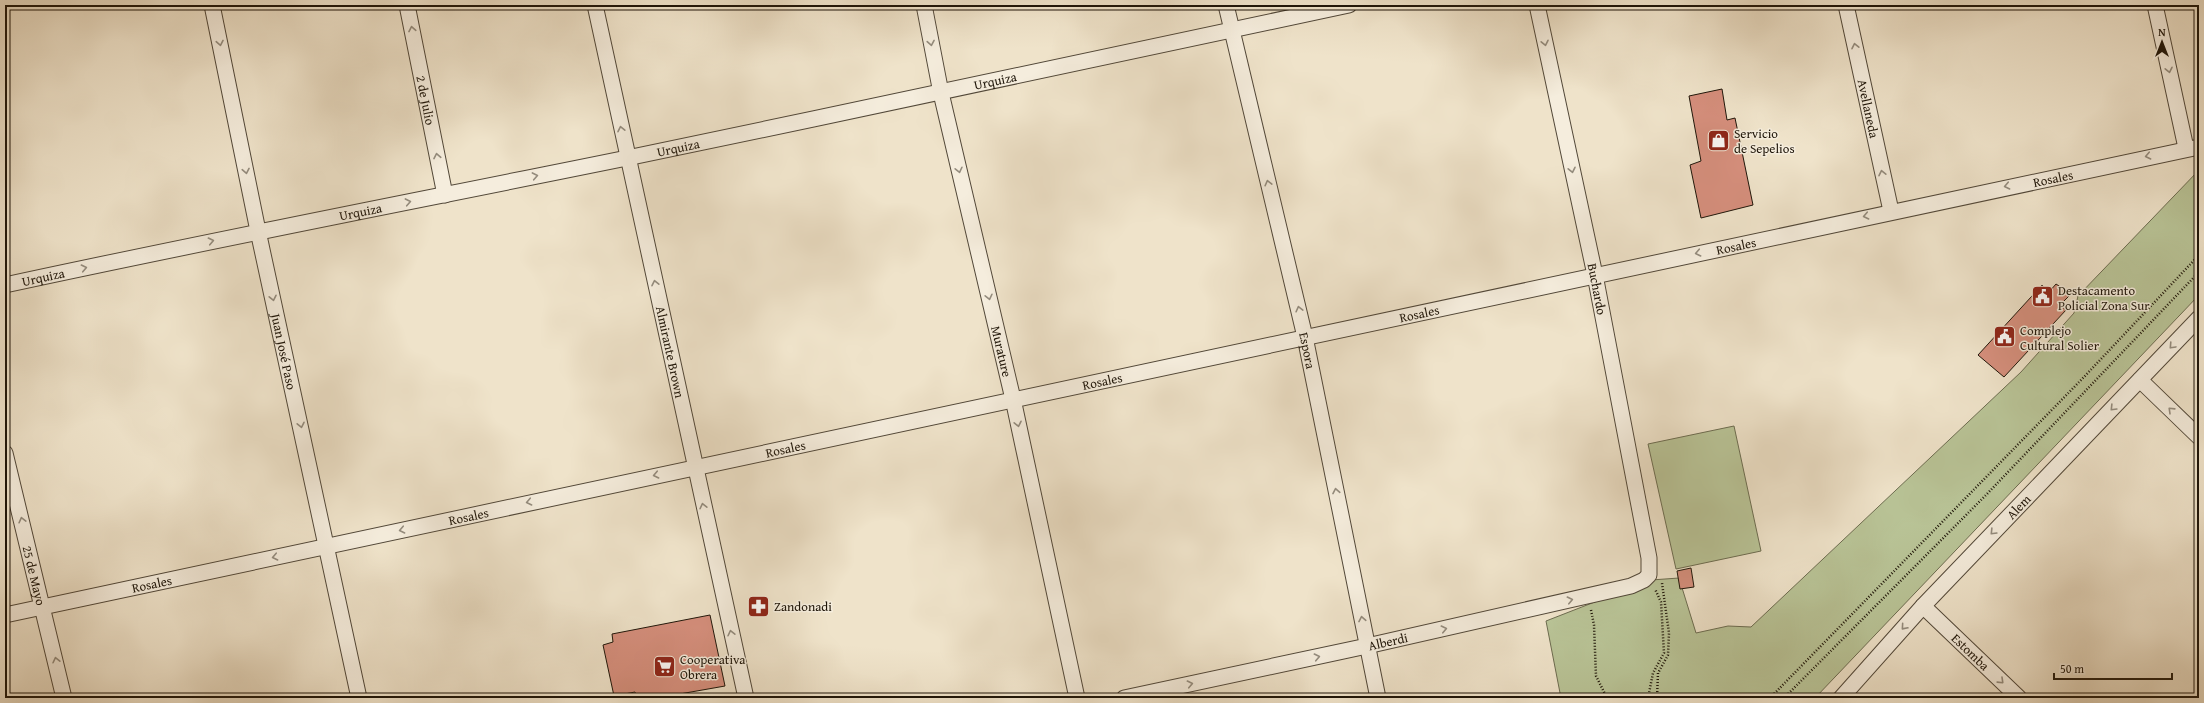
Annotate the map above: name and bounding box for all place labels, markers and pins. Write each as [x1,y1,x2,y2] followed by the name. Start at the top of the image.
[1734,124,1795,158] place label: Servicio de Sepelios
[1705,127,1731,153] shop icon: Servicio de Sepelios
[2058,281,2150,315] place label: Destacamento Policial Zona Sur
[2030,284,2056,310] public building icon: Destacamento Policial Zona Sur
[2020,321,2100,355] place label: Complejo Cultural Solier
[1991,324,2017,350] public building icon: Complejo Cultural Solier
[745,593,771,619] pharmacy icon: Zandonadi
[774,597,832,616] place label: Zandonadi
[680,650,746,684] place label: Cooperativa Obrera
[651,653,677,679] supermarket icon: Cooperativa Obrera

